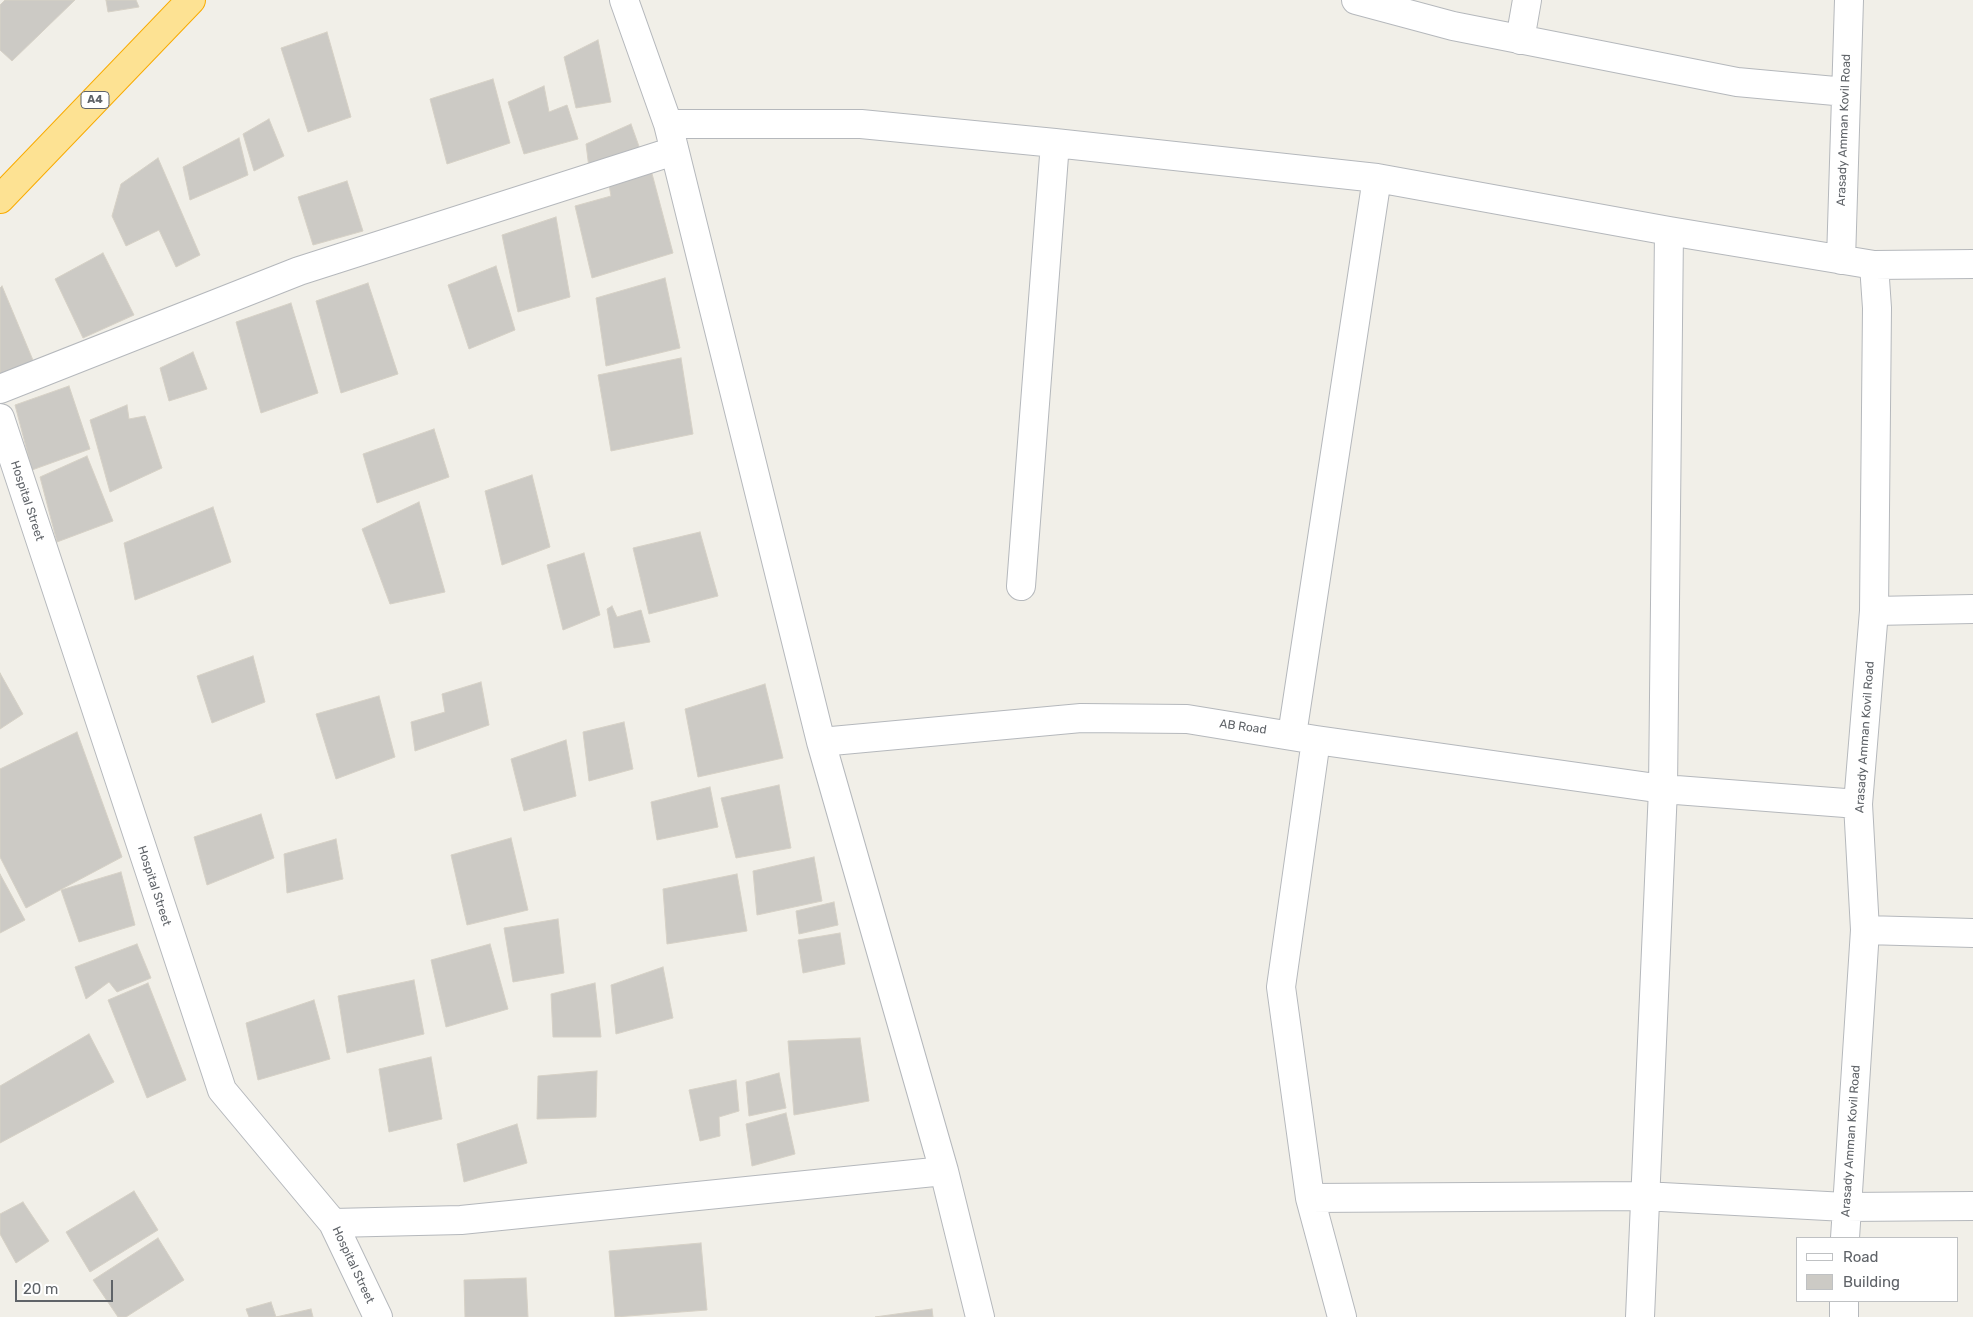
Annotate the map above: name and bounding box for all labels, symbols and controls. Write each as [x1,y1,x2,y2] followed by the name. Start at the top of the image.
[1834,54,1854,206] street label: Arasady Amman Kovil Road
[81,92,109,108] road number: A4
[7,459,47,543] street label: Hospital Street
[1853,661,1877,813] street label: Arasady Amman Kovil Road
[1219,717,1267,737] street label: AB Road
[134,844,174,928] street label: Hospital Street
[1839,1065,1863,1217] street label: Arasady Amman Kovil Road
[329,1224,377,1306] street label: Hospital Street
[1796,1237,1958,1302] legend
[1843,1248,1879,1266] text: Road
[18,1270,115,1302] scale bar
[1843,1273,1900,1291] text: Building
[23,1280,58,1298] text: 20 m

